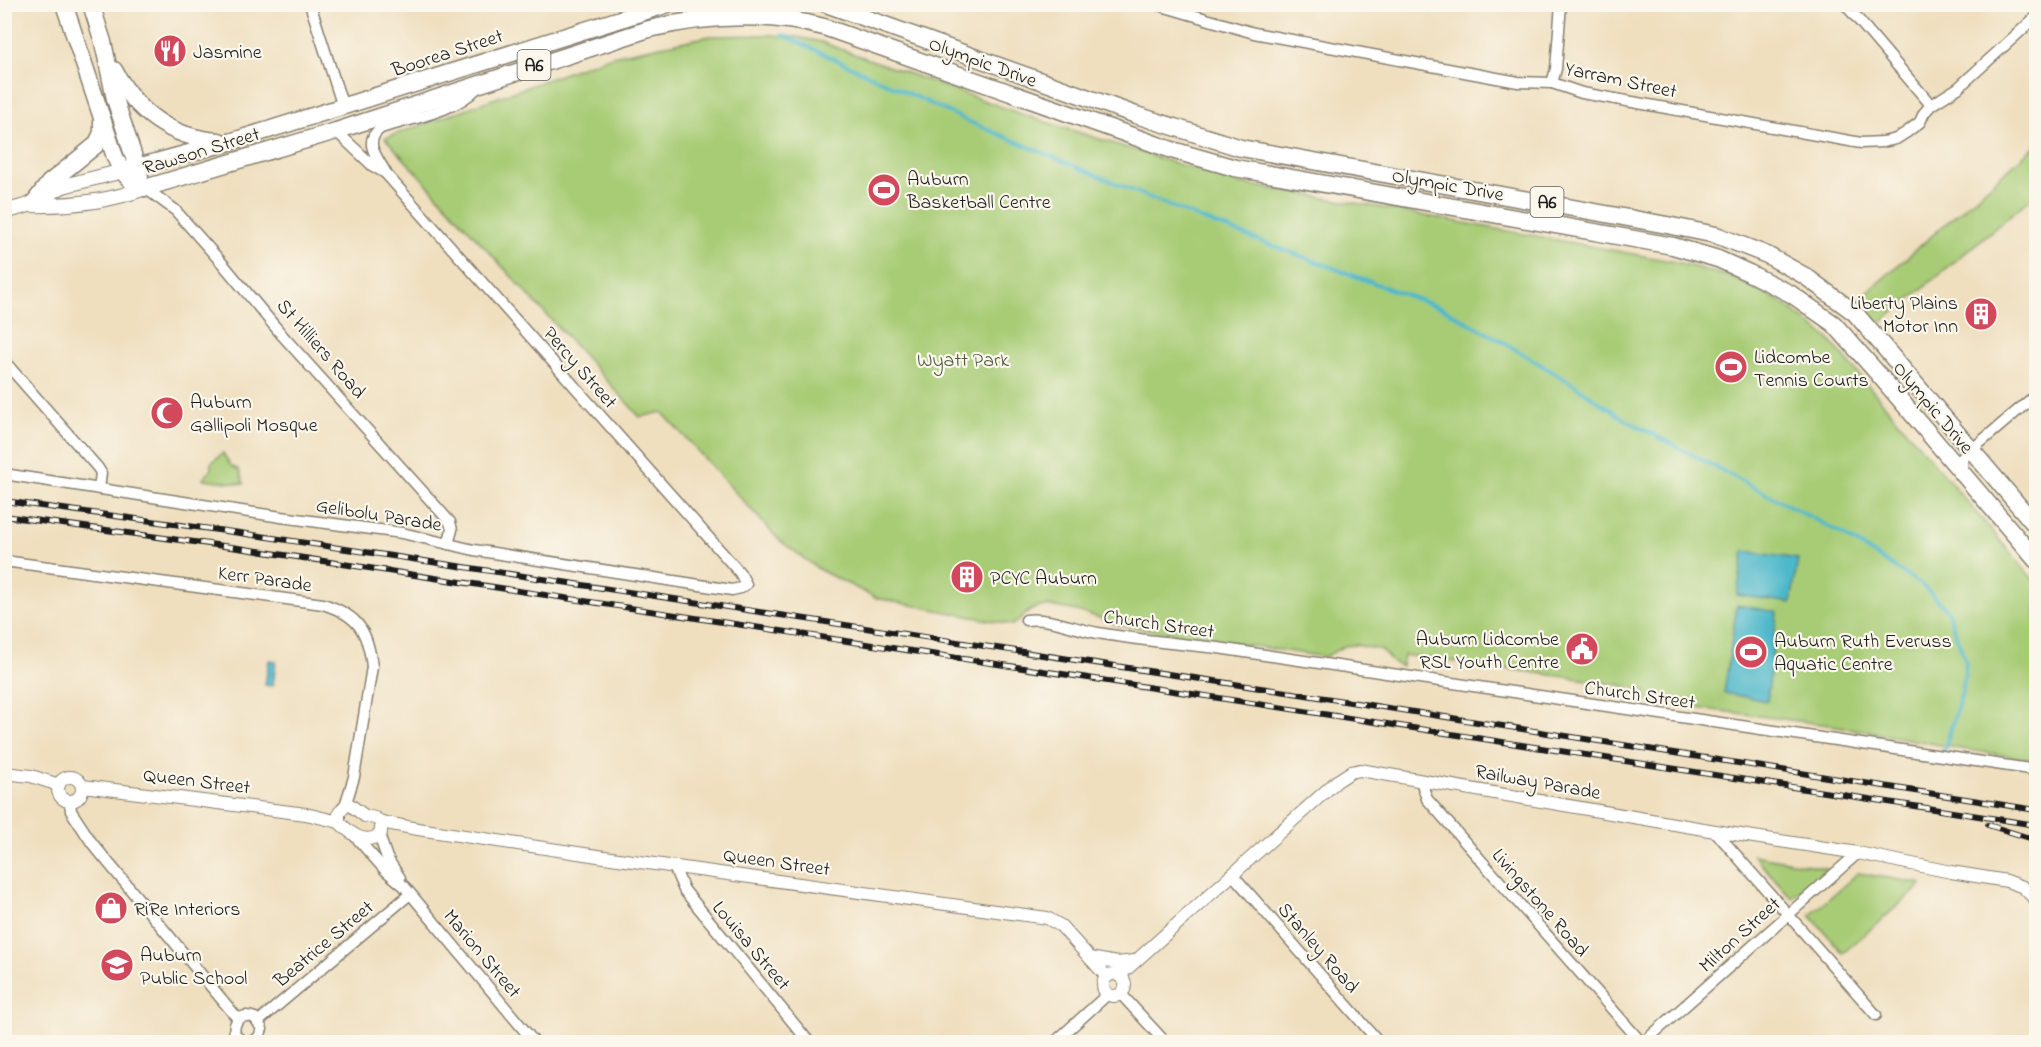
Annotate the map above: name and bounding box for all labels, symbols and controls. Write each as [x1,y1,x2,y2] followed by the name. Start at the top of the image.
[387,23,507,86] street label: Boorea Street
[924,30,1040,96] street label: Olympic Drive
[152,33,188,69] restaurant icon: Jasmine
[193,39,262,68] place label: Jasmine
[518,50,550,80] road number: A6
[1562,55,1680,108] street label: Yarram Street
[140,121,264,184] street label: Rawson Street
[1389,162,1506,211] street label: Olympic Drive
[906,166,1051,218] place label: Auburn Basketball Centre
[866,172,902,208] sports icon: Auburn Basketball Centre
[1530,187,1564,217] road number: A6
[1850,290,1958,342] place label: Liberty Plains Motor Inn
[269,293,372,406] street label: St Hilliers Road
[1963,296,1999,332] building icon: Liberty Plains Motor Inn
[535,321,623,416] street label: Percy Street
[1754,344,1869,396] place label: Lidcombe Tennis Courts
[917,347,1009,376] park label: Wyatt Park
[1713,349,1749,385] sports icon: Lidcombe Tennis Courts
[1885,356,1980,461] street label: Olympic Drive
[190,389,318,441] place label: Auburn Gallipoli Mosque
[149,395,185,431] mosque icon: Auburn Gallipoli Mosque
[314,492,444,541] street label: Gelibolu Parade
[949,559,985,595] building icon: PCYC Auburn
[216,560,313,601] street label: Kerr Parade
[990,565,1097,594] place label: PCYC Auburn
[1101,603,1216,648] street label: Church Street
[1416,626,1559,678] place label: Auburn Lidcombe RSL Youth Centre
[1774,628,1952,680] place label: Auburn Ruth Everuss Aquatic Centre
[1564,631,1600,667] public building icon: Auburn Lidcombe RSL Youth Centre
[1733,634,1769,670] sports icon: Auburn Ruth Everuss Aquatic Centre
[1582,674,1697,719] street label: Church Street
[1472,758,1603,809] street label: Railway Parade
[142,762,252,803] street label: Queen Street
[721,842,832,885] street label: Queen Street
[1483,843,1595,965] street label: Livingstone Road
[93,890,129,926] shop icon: RiRe Interiors
[1693,891,1788,981] street label: Milton Street
[267,894,381,996] street label: Beatrice Street
[704,895,796,998] street label: Louisa Street
[134,896,241,925] place label: RiRe Interiors
[1269,897,1365,1000] street label: Stanley Road
[435,904,527,1006] street label: Marion Street
[140,942,247,994] place label: Auburn Public School
[99,947,135,983] school or university icon: Auburn Public School

